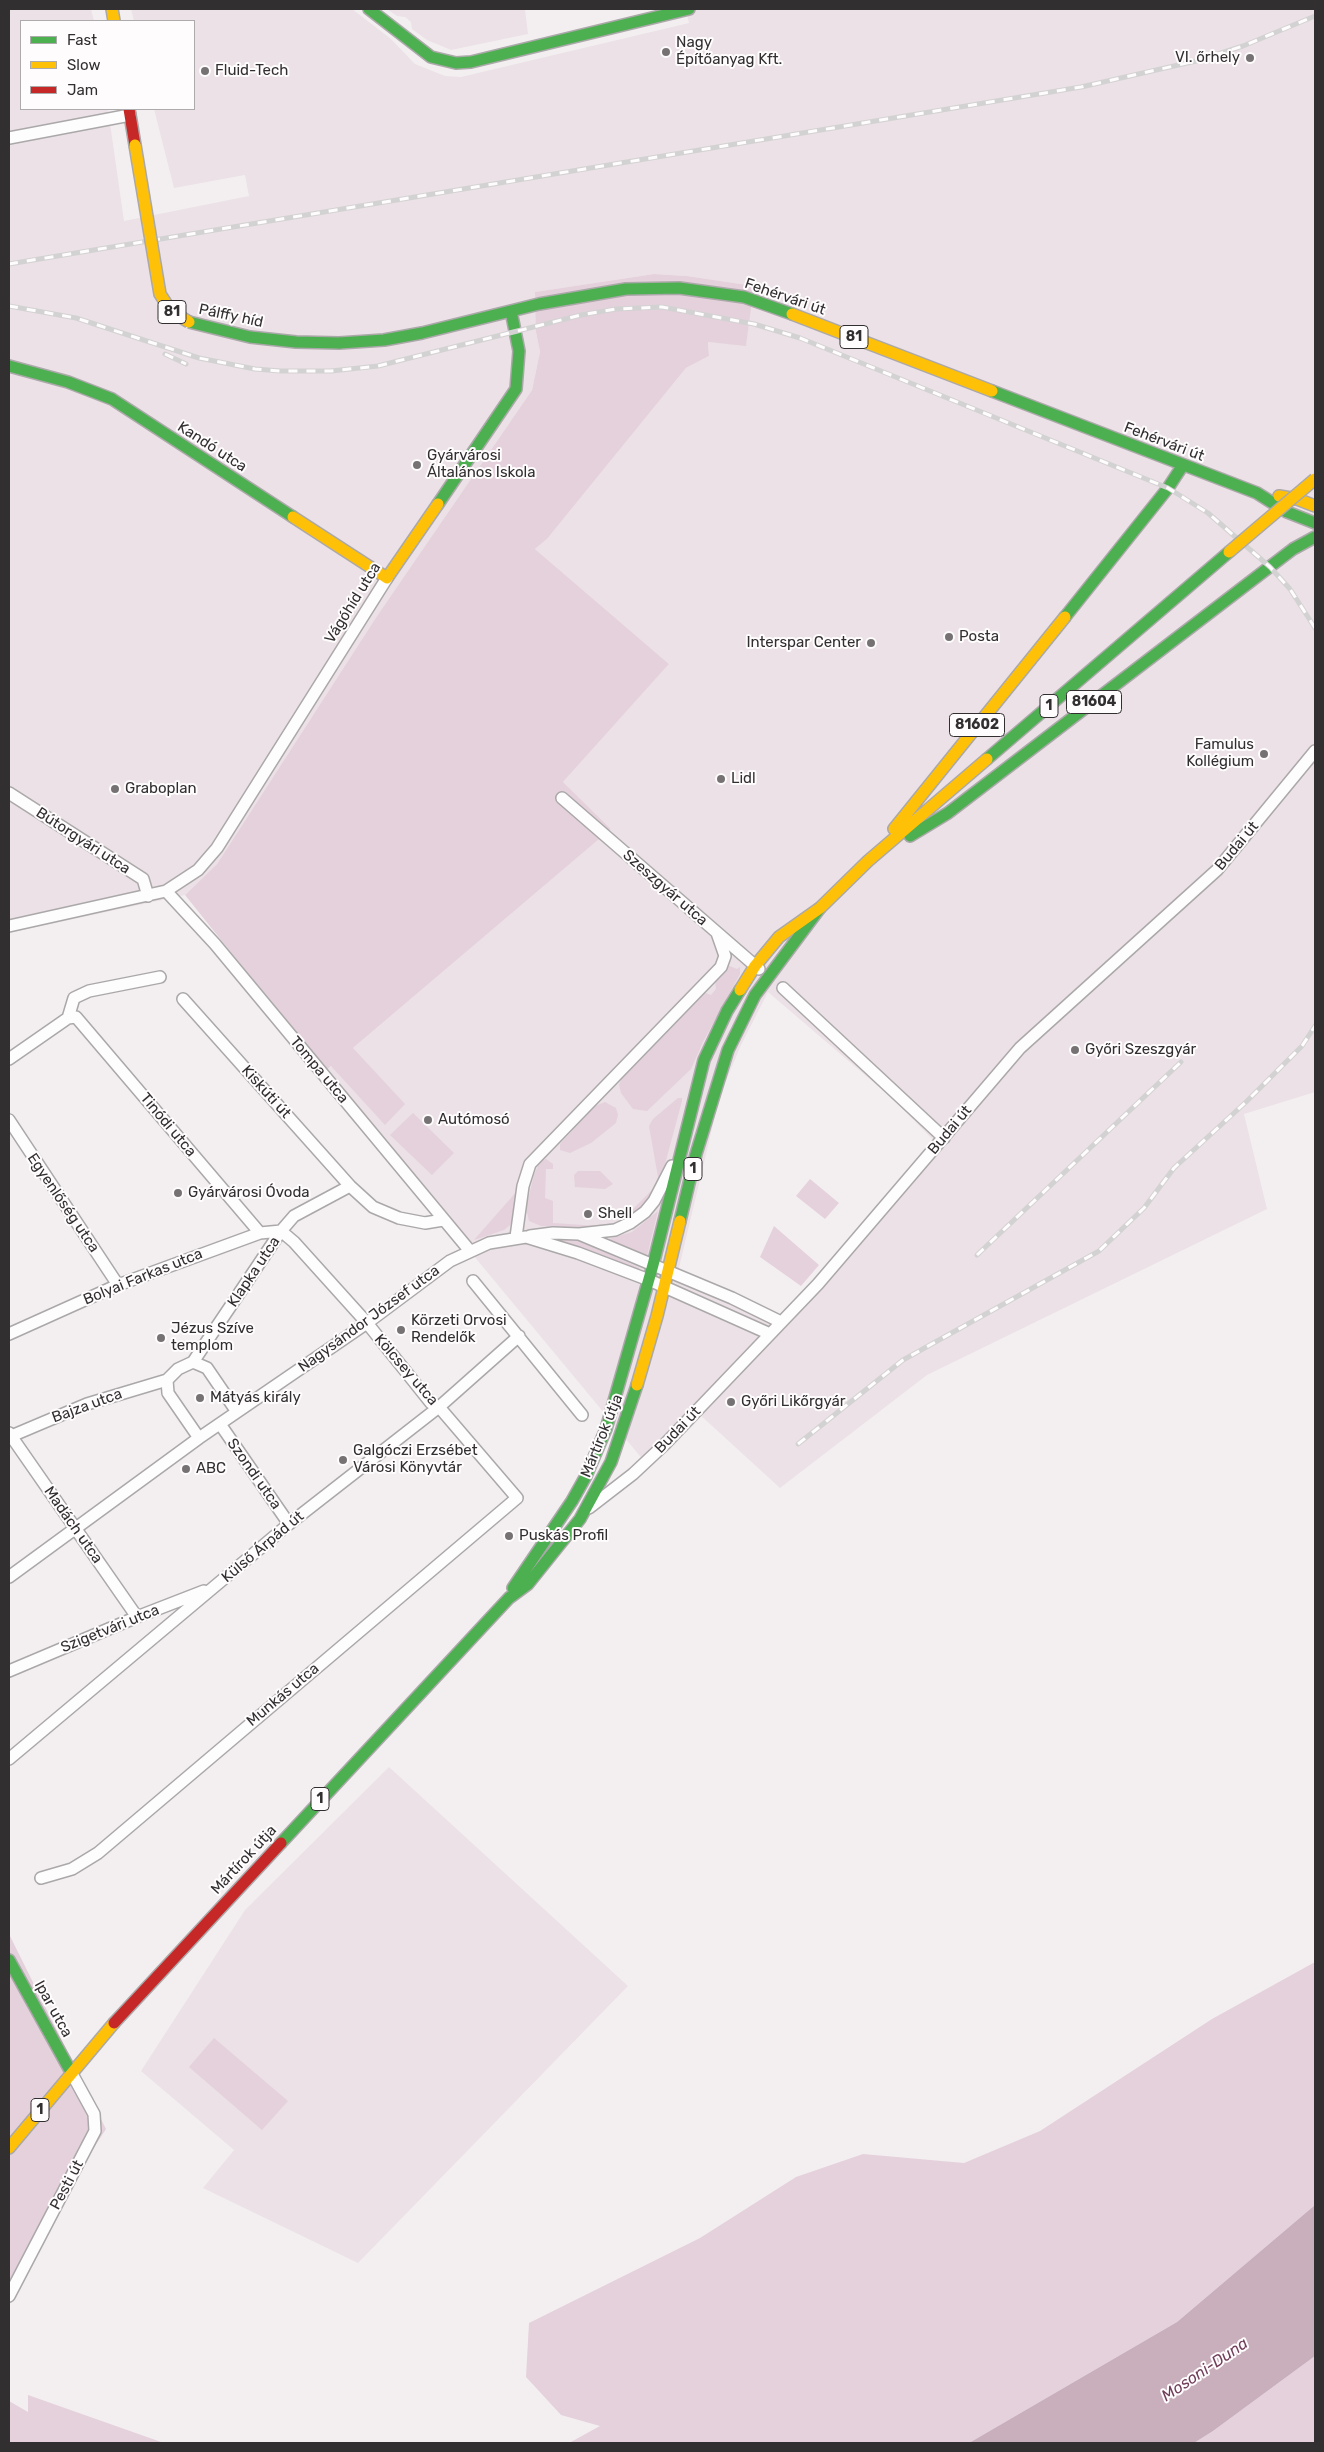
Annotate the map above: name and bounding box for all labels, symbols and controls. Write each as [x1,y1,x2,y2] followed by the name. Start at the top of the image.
[20,20,195,110] legend
[67,31,97,49] text: Fast
[676,34,782,69] place label: Nagy Építőanyag Kft.
[660,46,672,58] marker: Nagy Építőanyag Kft.
[1175,49,1240,67] place label: VI. őrhely
[1244,52,1256,64] marker: VI. őrhely
[67,56,100,74] text: Slow
[215,62,288,80] place label: Fluid-Tech
[199,65,211,77] marker: Fluid-Tech
[67,81,98,99] text: Jam
[742,275,828,319] street label: Fehérvári út
[158,300,186,324] road number: 81
[197,300,265,332] street label: Pálffy híd
[840,326,868,348] road number: 81
[174,418,250,476] street label: Kandó utca
[1121,418,1207,466] street label: Fehérvári út
[427,447,535,482] place label: Gyárvárosi Általános Iskola
[411,459,423,471] marker: Gyárvárosi Általános Iskola
[321,559,385,647] street label: Vágóhíd utca
[959,628,999,646] place label: Posta
[943,631,955,643] marker: Posta
[746,634,861,652] place label: Interspar Center
[865,637,877,649] marker: Interspar Center
[1066,690,1122,714] road number: 81604
[1040,694,1058,718] road number: 1
[950,714,1004,736] road number: 81602
[1186,736,1254,771] place label: Famulus Kollégium
[1258,748,1270,760] marker: Famulus Kollégium
[731,770,756,788] place label: Lidl
[715,773,727,785] marker: Lidl
[125,780,197,798] place label: Graboplan
[109,783,121,795] marker: Graboplan
[32,804,134,878] street label: Bútorgyári utca
[1211,818,1263,874] street label: Budai út
[619,846,711,930] street label: Szeszgyár utca
[286,1033,352,1107] street label: Tompa utca
[1085,1041,1196,1059] place label: Győri Szeszgyár
[1069,1044,1081,1056] marker: Győri Szeszgyár
[238,1062,294,1122] street label: Kiskúti út
[136,1089,200,1161] street label: Tinódi utca
[924,1102,976,1158] street label: Budai út
[438,1111,510,1129] place label: Autómosó
[422,1114,434,1126] marker: Autómosó
[23,1150,103,1256] street label: Egyenlőség utca
[684,1158,702,1180] road number: 1
[188,1184,310,1202] place label: Gyárvárosi Óvoda
[172,1187,184,1199] marker: Gyárvárosi Óvoda
[598,1205,632,1223] place label: Shell
[582,1208,594,1220] marker: Shell
[224,1233,284,1311] street label: Klapka utca
[81,1245,205,1309] street label: Bolyai Farkas utca
[295,1262,443,1376] street label: Nagysándor József utca
[411,1312,507,1347] place label: Körzeti Orvosi Rendelők
[171,1320,254,1355] place label: Jézus Szíve templom
[395,1324,407,1336] marker: Körzeti Orvosi Rendelők
[370,1331,442,1409] street label: Kölcsey utca
[155,1332,167,1344] marker: Jézus Szíve templom
[49,1385,125,1427] street label: Bajza utca
[210,1389,301,1407] place label: Mátyás király
[194,1392,206,1404] marker: Mátyás király
[577,1392,627,1480] street label: Mártírok útja
[741,1393,845,1411] place label: Győri Likőrgyár
[725,1396,737,1408] marker: Győri Likőrgyár
[651,1403,705,1457] street label: Budai út
[223,1435,285,1513] street label: Szondi utca
[353,1442,478,1477] place label: Galgóczi Erzsébet Városi Könyvtár
[337,1454,349,1466] marker: Galgóczi Erzsébet Városi Könyvtár
[196,1460,226,1478] place label: ABC
[180,1463,192,1475] marker: ABC
[40,1483,106,1567] street label: Madách utca
[218,1507,308,1587] street label: Külső Árpád út
[519,1527,608,1545] place label: Puskás Profil
[503,1530,515,1542] marker: Puskás Profil
[58,1601,162,1657] street label: Szigetvári utca
[243,1660,323,1730] street label: Munkás utca
[311,1788,329,1810] road number: 1
[207,1822,281,1898] street label: Mártírok útja
[30,1977,76,2041] street label: Ipar utca
[31,2098,49,2122] road number: 1
[46,2157,88,2213] street label: Pesti út
[1158,2334,1252,2406] water label: Mosoni-Duna

